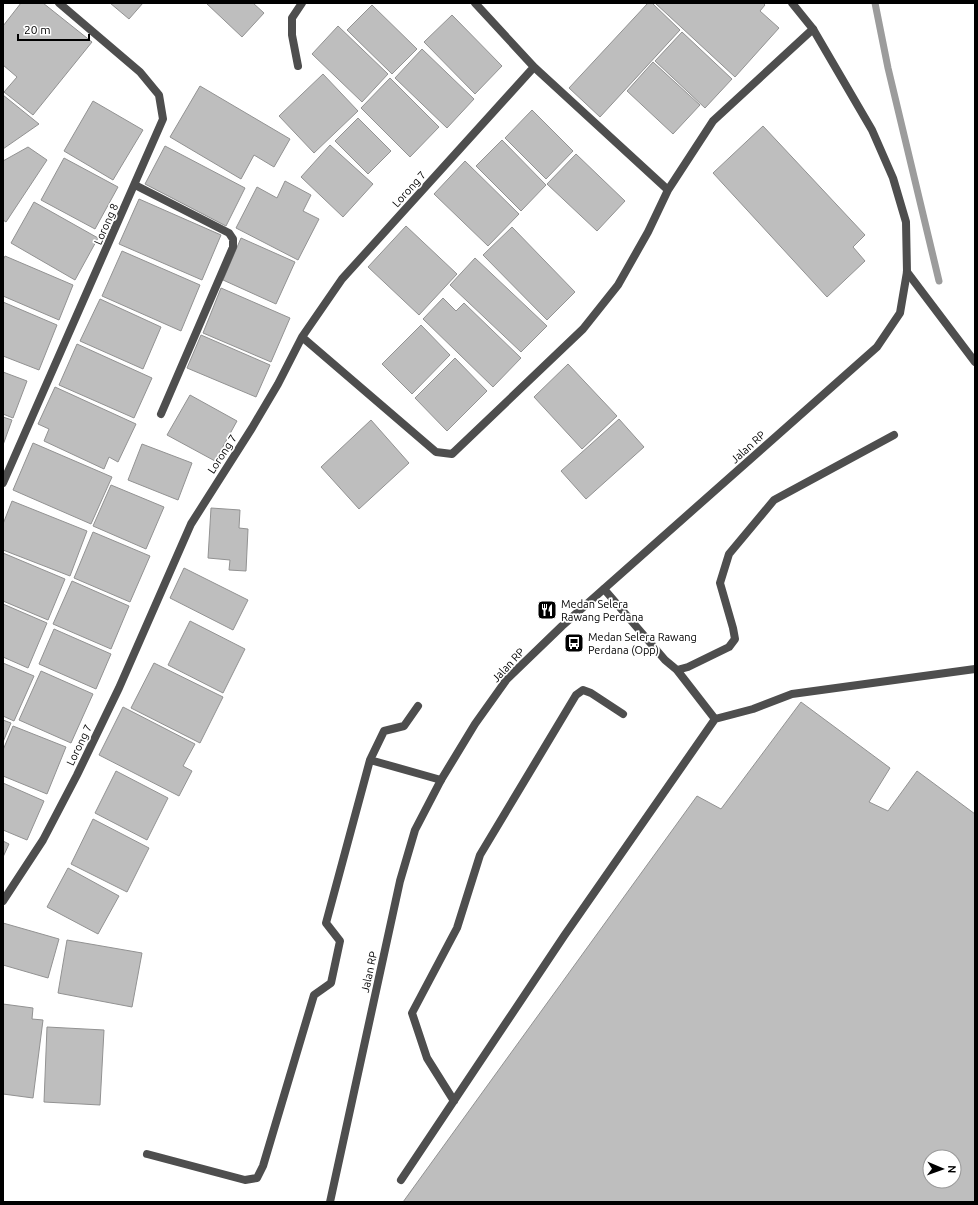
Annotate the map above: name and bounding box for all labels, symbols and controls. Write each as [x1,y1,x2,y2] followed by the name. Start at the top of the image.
[18,16,89,42] scale bar
[24,23,51,36] text: 20 m
[390,169,428,209] street label: Lorong 7
[92,201,120,247] street label: Lorong 8
[728,428,768,465] street label: Jalan RP
[205,432,239,476] street label: Lorong 7
[561,598,643,623] place label: Medan Selera Rawang Perdana
[536,599,558,621] restaurant icon: Medan Selera Rawang Perdana
[588,631,697,657] place label: Medan Selera Rawang Perdana (Opp)
[563,632,585,654] bus stop icon: Medan Selera Rawang Perdana (Opp)
[489,645,527,684] street label: Jalan RP
[64,723,94,767] street label: Lorong 7
[359,950,379,994] street label: Jalan RP
[922,1149,962,1189] north arrow
[946,1165,958,1174] text: N

